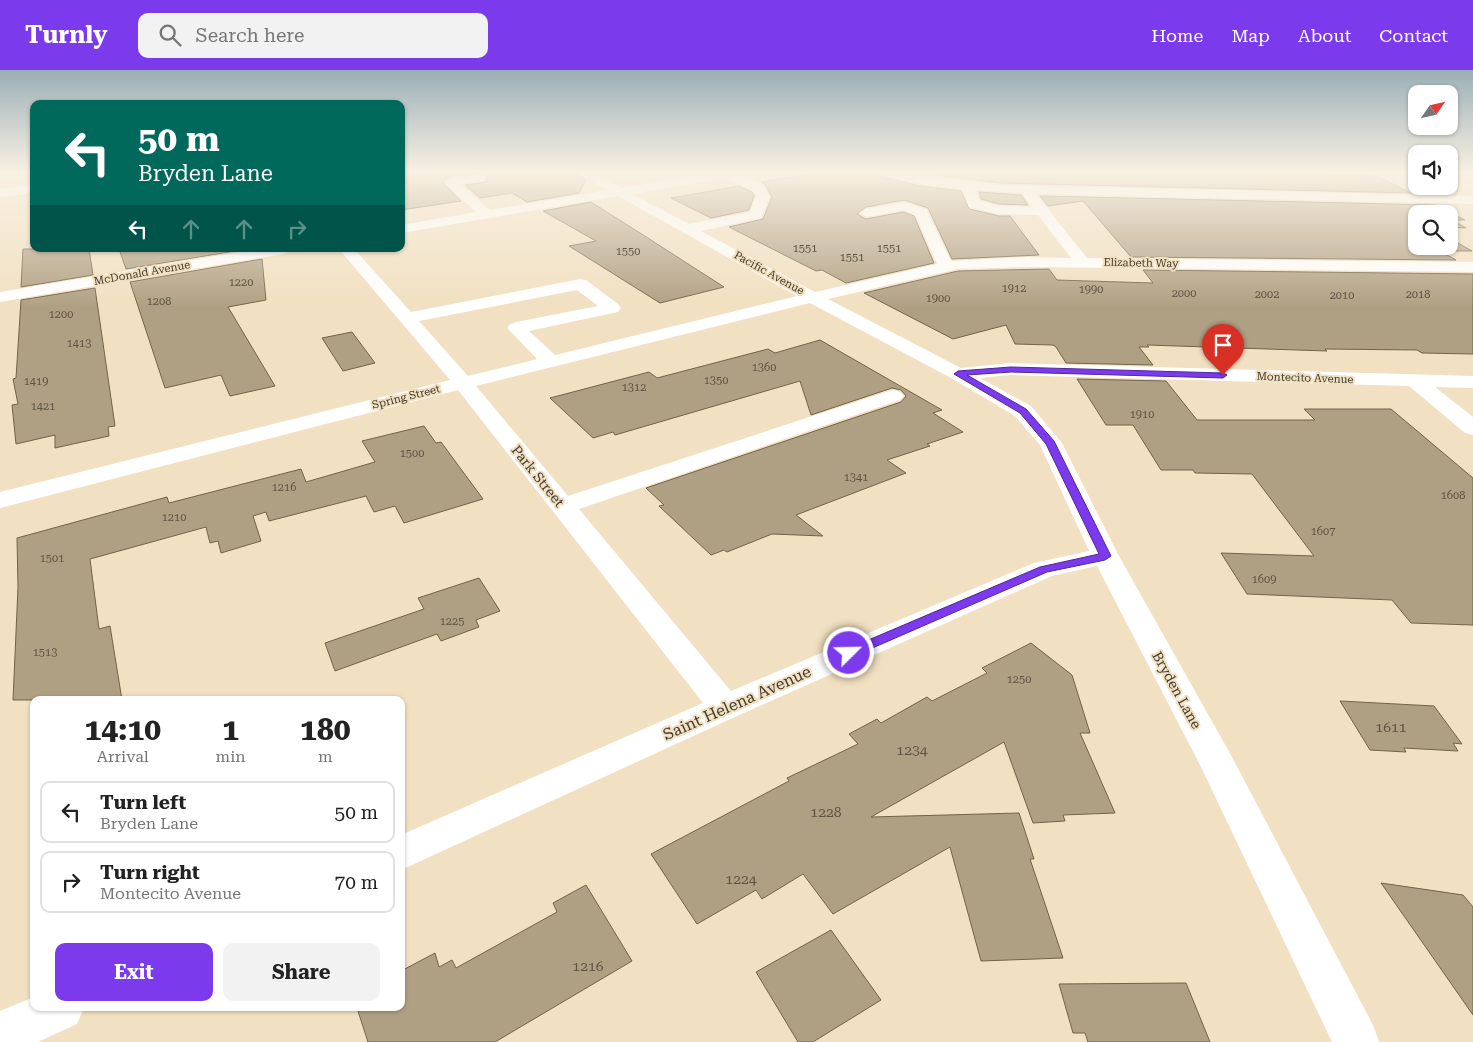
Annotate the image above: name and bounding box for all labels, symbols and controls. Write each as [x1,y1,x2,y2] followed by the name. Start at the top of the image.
[138,13,488,58] search box
[25,21,108,49] text: Turnly
[156,21,184,49] icon: search
[196,24,304,47] text: Search here
[1151,25,1203,46] text: Home
[1231,25,1270,46] text: Map
[1298,25,1351,46] text: About
[1379,25,1448,46] text: Contact
[1408,85,1458,135] north arrow
[1408,85,1458,255] map controls
[138,119,220,160] text: 50 m
[55,120,120,185] icon: left
[1408,145,1458,195] button: sound
[138,161,273,186] text: Bryden Lane
[1408,205,1458,255] button: search
[124,215,152,243] icon: left
[177,215,205,243] icon: ahead
[230,215,258,243] icon: ahead
[283,215,311,243] icon: right
[793,242,817,255] house number: 1551
[877,242,901,255] house number: 1551
[616,245,640,258] house number: 1550
[732,248,806,298] street label: Pacific Avenue
[840,251,864,264] house number: 1551
[1103,256,1179,270] street label: Elizabeth Way
[93,258,191,288] street label: McDonald Avenue
[229,276,253,289] house number: 1220
[1002,282,1026,295] house number: 1912
[1079,283,1103,296] house number: 1990
[1172,287,1196,300] house number: 2000
[1255,288,1279,301] house number: 2002
[1406,288,1430,301] house number: 2018
[1330,289,1354,302] house number: 2010
[926,292,950,305] house number: 1900
[147,295,171,308] house number: 1208
[49,308,73,321] house number: 1200
[1202,324,1244,375] pin
[1209,331,1237,359] icon: arrive
[67,337,91,350] house number: 1413
[752,361,776,374] house number: 1360
[1256,370,1354,386] street label: Montecito Avenue
[704,374,728,387] house number: 1350
[24,375,48,388] house number: 1419
[622,381,646,394] house number: 1312
[371,382,441,412] street label: Spring Street
[31,400,55,413] house number: 1421
[1130,408,1154,421] house number: 1910
[508,442,568,510] street label: Park Street
[400,447,424,460] house number: 1500
[844,471,868,484] house number: 1341
[272,481,296,494] house number: 1216
[1441,489,1465,502] house number: 1608
[162,511,186,524] house number: 1210
[1311,525,1335,538] house number: 1607
[40,552,64,565] house number: 1501
[1252,573,1276,586] house number: 1609
[440,615,464,628] house number: 1225
[822,626,874,678] position arrow
[33,646,57,659] house number: 1513
[1149,649,1205,732] street label: Bryden Lane
[660,662,814,744] street label: Saint Helena Avenue
[1007,673,1031,686] house number: 1250
[84,712,161,747] text: 14:10
[222,712,239,747] text: 1
[300,712,350,747] text: 180
[1375,719,1407,735] house number: 1611
[896,742,928,758] house number: 1234
[97,747,149,766] text: Arrival
[216,747,246,766] text: min
[318,747,333,766] text: m
[100,791,186,814] text: Turn left
[57,798,85,826] icon: left
[335,801,378,824] text: 50 m
[810,804,842,820] house number: 1228
[100,814,198,833] text: Bryden Lane
[100,861,200,884] text: Turn right
[57,868,85,896] icon: right
[335,871,378,894] text: 70 m
[725,871,757,887] house number: 1224
[100,884,241,903] text: Montecito Avenue
[55,943,213,1001] button: Exit
[223,943,380,1001] button: Share
[572,958,604,974] house number: 1216

